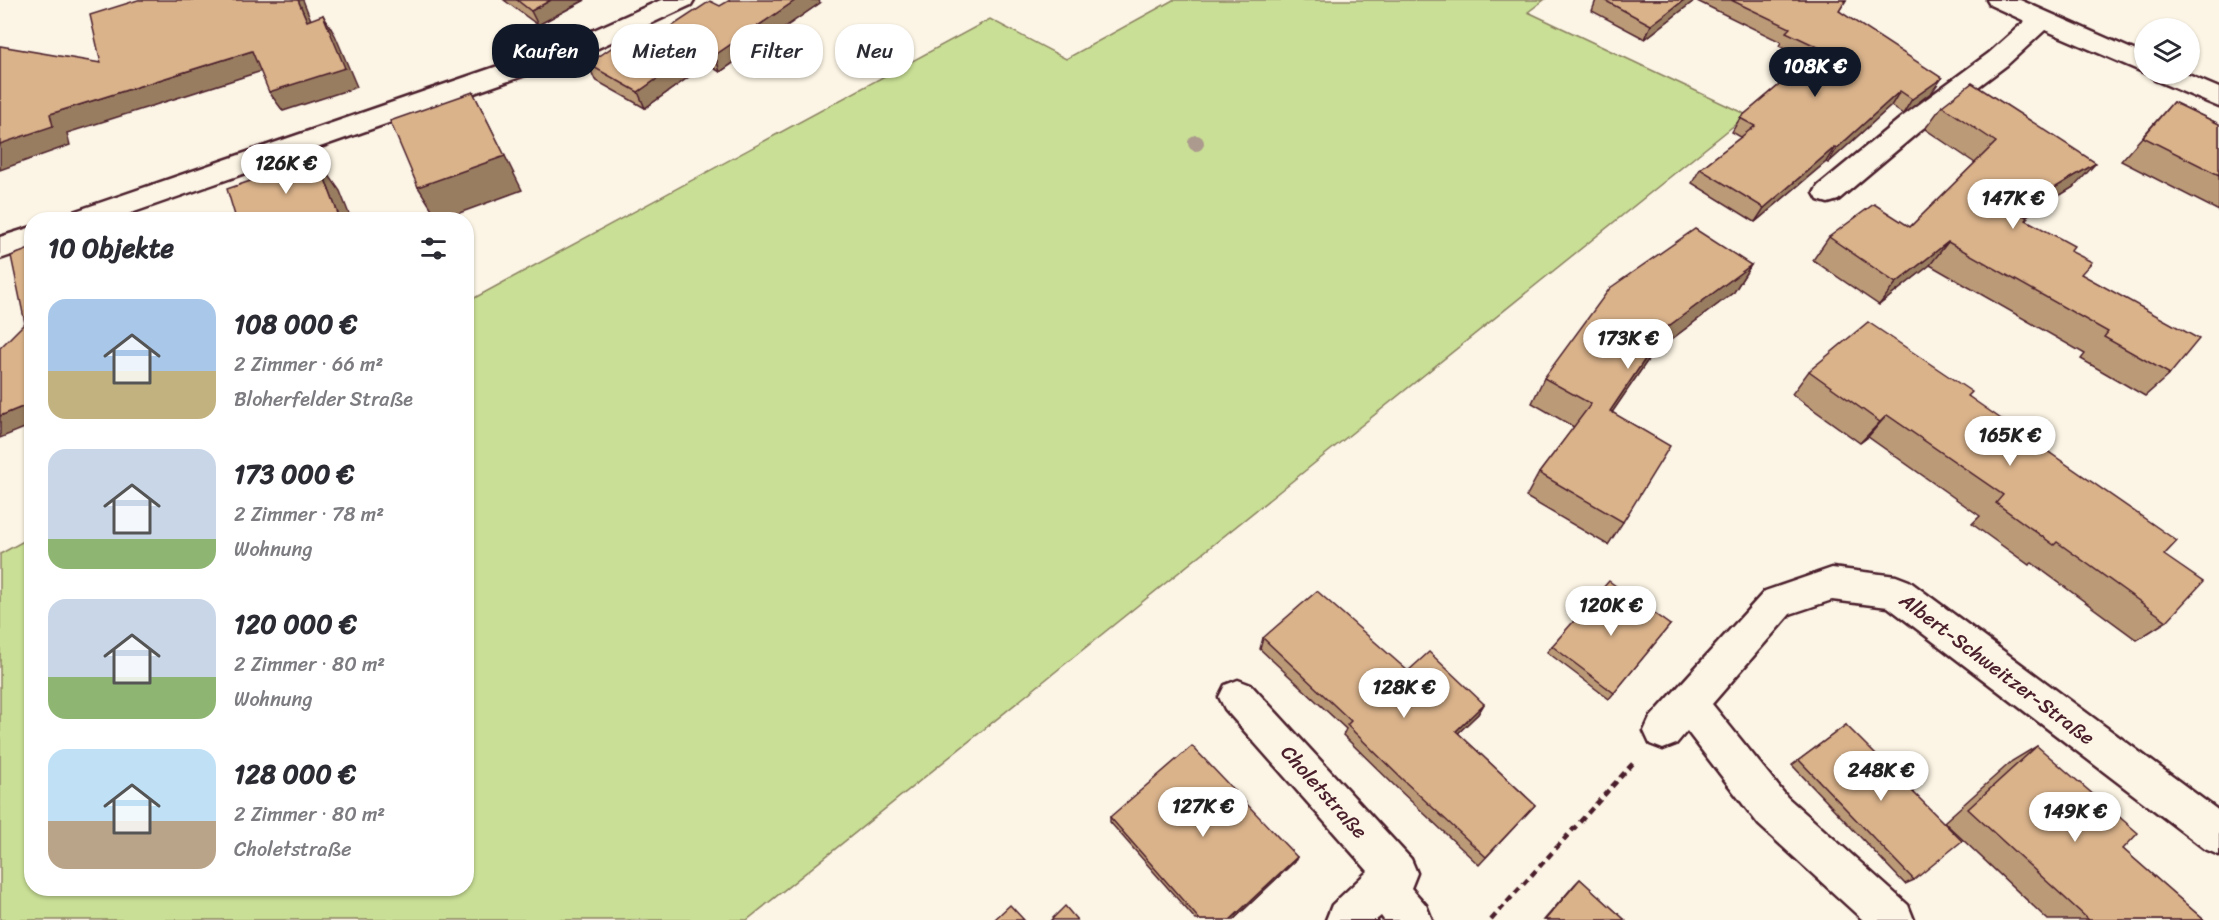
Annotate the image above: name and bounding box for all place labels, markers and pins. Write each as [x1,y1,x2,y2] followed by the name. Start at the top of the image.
[1766,47,1864,98] pin: 108K €
[237,144,335,195] pin: 126K €
[1964,179,2062,230] pin: 147K €
[1579,319,1677,370] pin: 173K €
[1961,416,2059,467] pin: 165K €
[1562,586,1660,637] pin: 120K €
[1355,668,1453,719] pin: 128K €
[1832,751,1930,802] pin: 248K €
[1154,787,1252,838] pin: 127K €
[2026,792,2124,843] pin: 149K €

